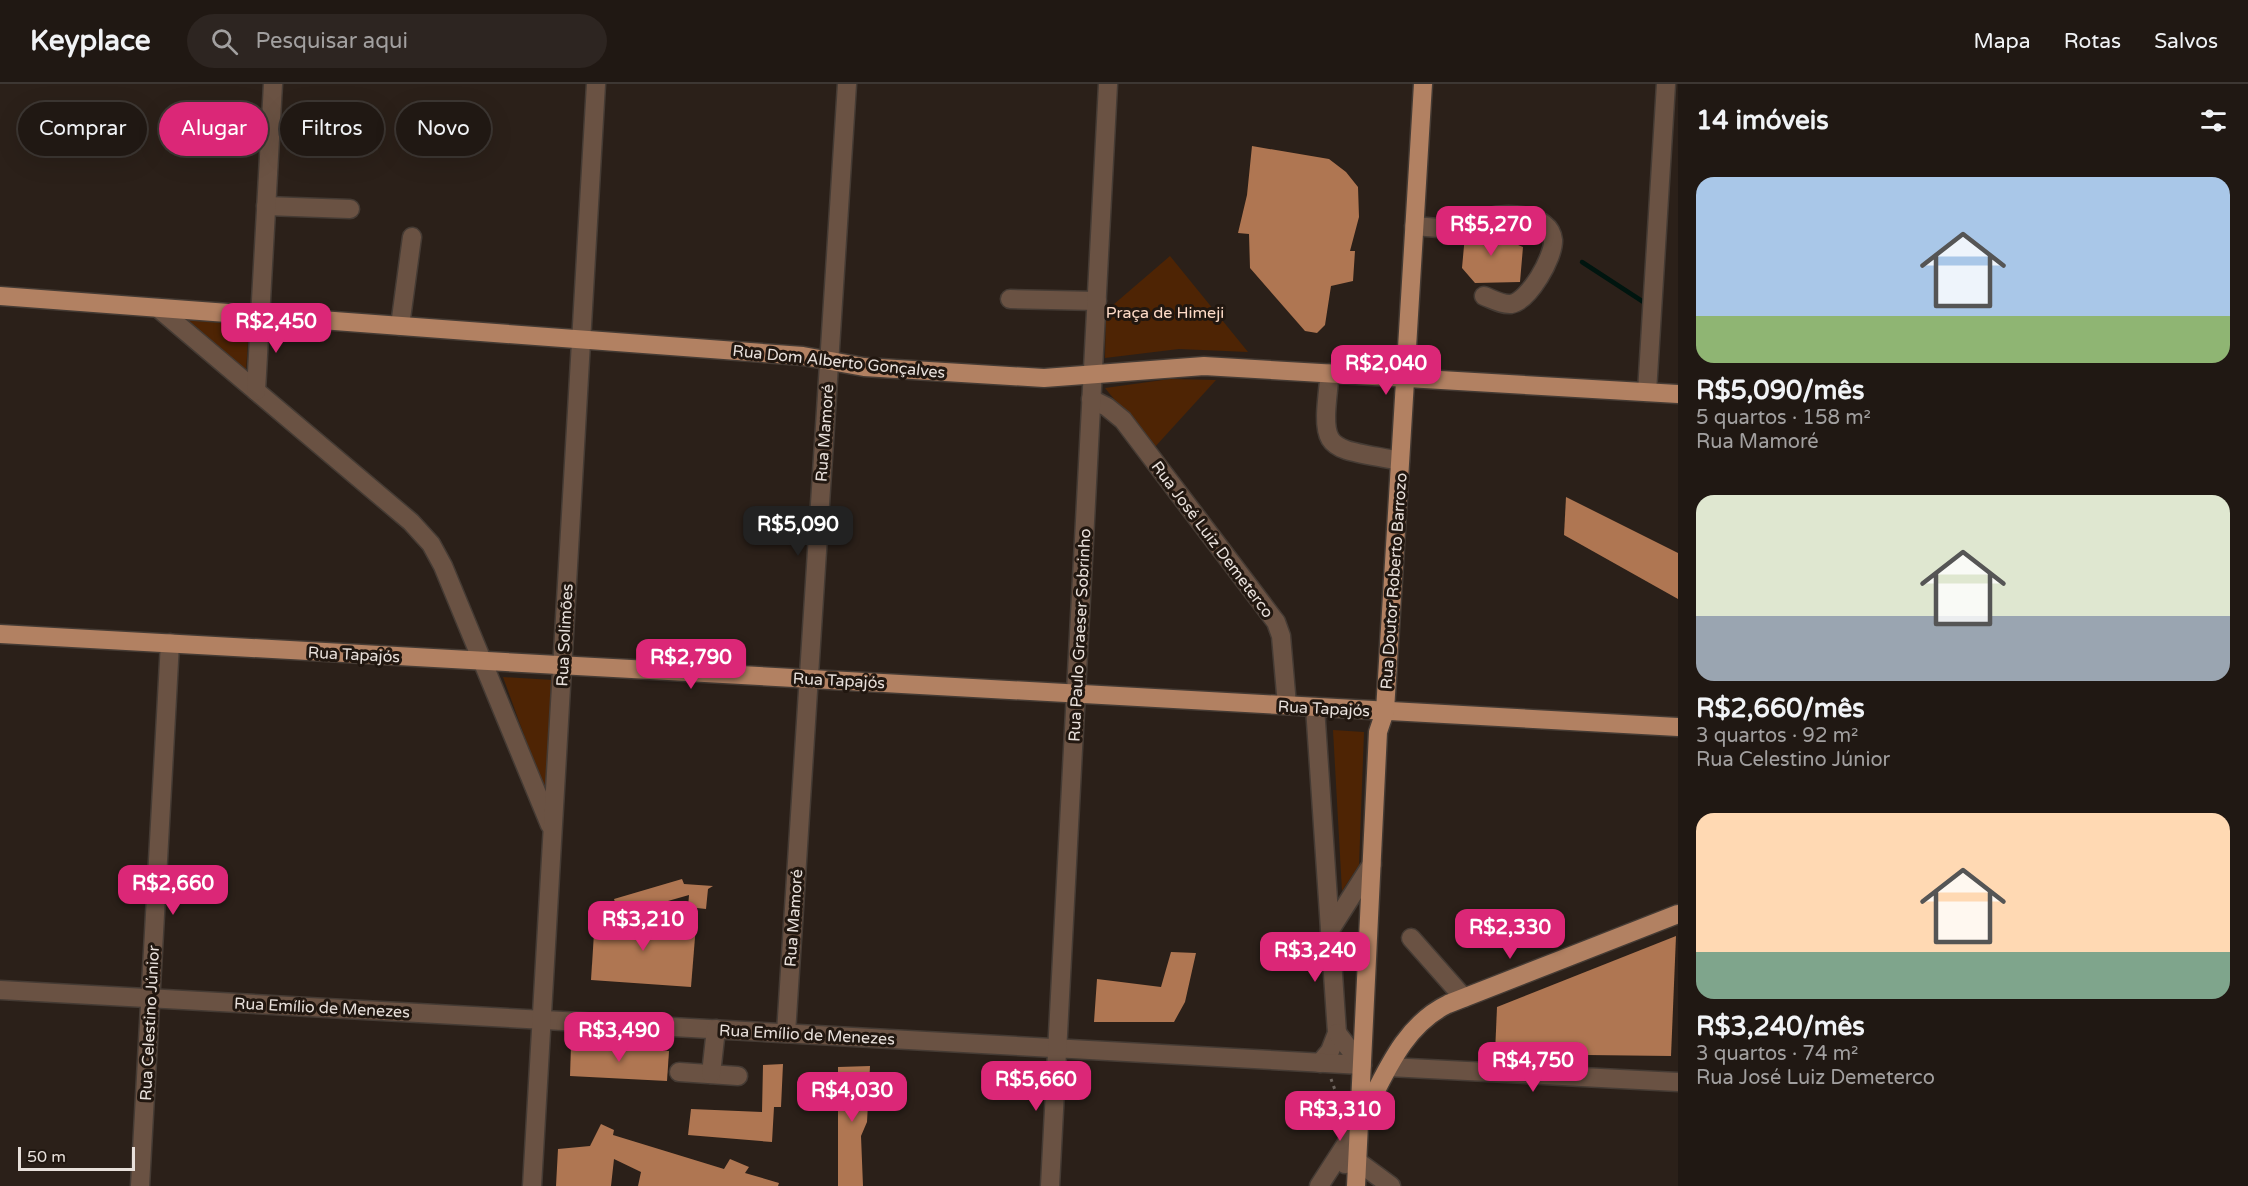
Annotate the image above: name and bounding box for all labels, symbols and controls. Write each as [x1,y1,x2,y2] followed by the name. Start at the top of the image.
[187,14,607,68] search box
[30,24,151,58] text: Keyplace
[208,25,241,58] icon: search
[256,28,408,54] text: Pesquisar aqui
[1973,29,2031,54] text: Mapa
[2064,29,2121,54] text: Rotas
[2154,29,2218,54] text: Salvos
[18,102,147,156] chip: Comprar
[159,102,268,156] chip: Alugar
[280,102,384,156] chip: Filtros
[396,102,491,156] chip: Novo
[2197,104,2230,137] icon: filters
[1696,105,1829,136] text: 14 imóveis
[1436,206,1546,257] pin: R$5,270
[1450,213,1532,237] text: R$5,270
[1909,216,2017,324] icon: home
[221,303,331,354] pin: R$2,450
[1106,303,1224,323] park label: Praça de Himeji
[235,310,317,334] text: R$2,450
[732,341,946,383] street label: Rua Dom Alberto Gonçalves
[1331,345,1441,396] pin: R$2,040
[1345,352,1427,376] text: R$2,040
[1696,375,1865,406] text: R$5,090/mês
[812,383,838,483] street label: Rua Mamoré
[1696,406,1871,430] text: 5 quartos · 158 m²
[1696,430,1819,454] text: Rua Mamoré
[1147,457,1278,622] street label: Rua José Luiz Demeterco
[1376,472,1412,690] street label: Rua Doutor Roberto Barrozo
[743,506,853,557] pin: R$5,090
[757,513,839,537] text: R$5,090
[1064,528,1096,742] street label: Rua Paulo Graeser Sobrinho
[1909,534,2017,642] icon: home
[552,583,578,687] street label: Rua Solimões
[636,639,746,690] pin: R$2,790
[307,643,401,667] street label: Rua Tapajós
[650,646,732,670] text: R$2,790
[792,669,886,693] street label: Rua Tapajós
[1696,693,1865,724] text: R$2,660/mês
[1277,697,1371,721] street label: Rua Tapajós
[1696,724,1858,748] text: 3 quartos · 92 m²
[1696,748,1890,772] text: Rua Celestino Júnior
[1909,852,2017,960] icon: home
[118,865,228,916] pin: R$2,660
[781,868,807,968] street label: Rua Mamoré
[132,872,214,896] text: R$2,660
[588,901,698,952] pin: R$3,210
[602,908,684,932] text: R$3,210
[1455,909,1565,960] pin: R$2,330
[1469,916,1551,940] text: R$2,330
[1260,932,1370,983] pin: R$3,240
[1274,939,1356,963] text: R$3,240
[136,944,164,1101] street label: Rua Celestino Júnior
[234,993,410,1023] street label: Rua Emílio de Menezes
[1696,1011,1865,1042] text: R$3,240/mês
[564,1012,674,1063] pin: R$3,490
[578,1019,660,1043] text: R$3,490
[719,1020,895,1050] street label: Rua Emílio de Menezes
[1478,1042,1588,1093] pin: R$4,750
[1696,1042,1858,1066] text: 3 quartos · 74 m²
[1492,1049,1574,1073] text: R$4,750
[981,1061,1091,1112] pin: R$5,660
[1696,1066,1935,1090] text: Rua José Luiz Demeterco
[995,1068,1077,1092] text: R$5,660
[797,1072,907,1123] pin: R$4,030
[811,1079,893,1103] text: R$4,030
[1285,1091,1395,1142] pin: R$3,310
[1299,1098,1381,1122] text: R$3,310
[18,1144,135,1172] scale bar
[27,1147,66,1167] text: 50 m

